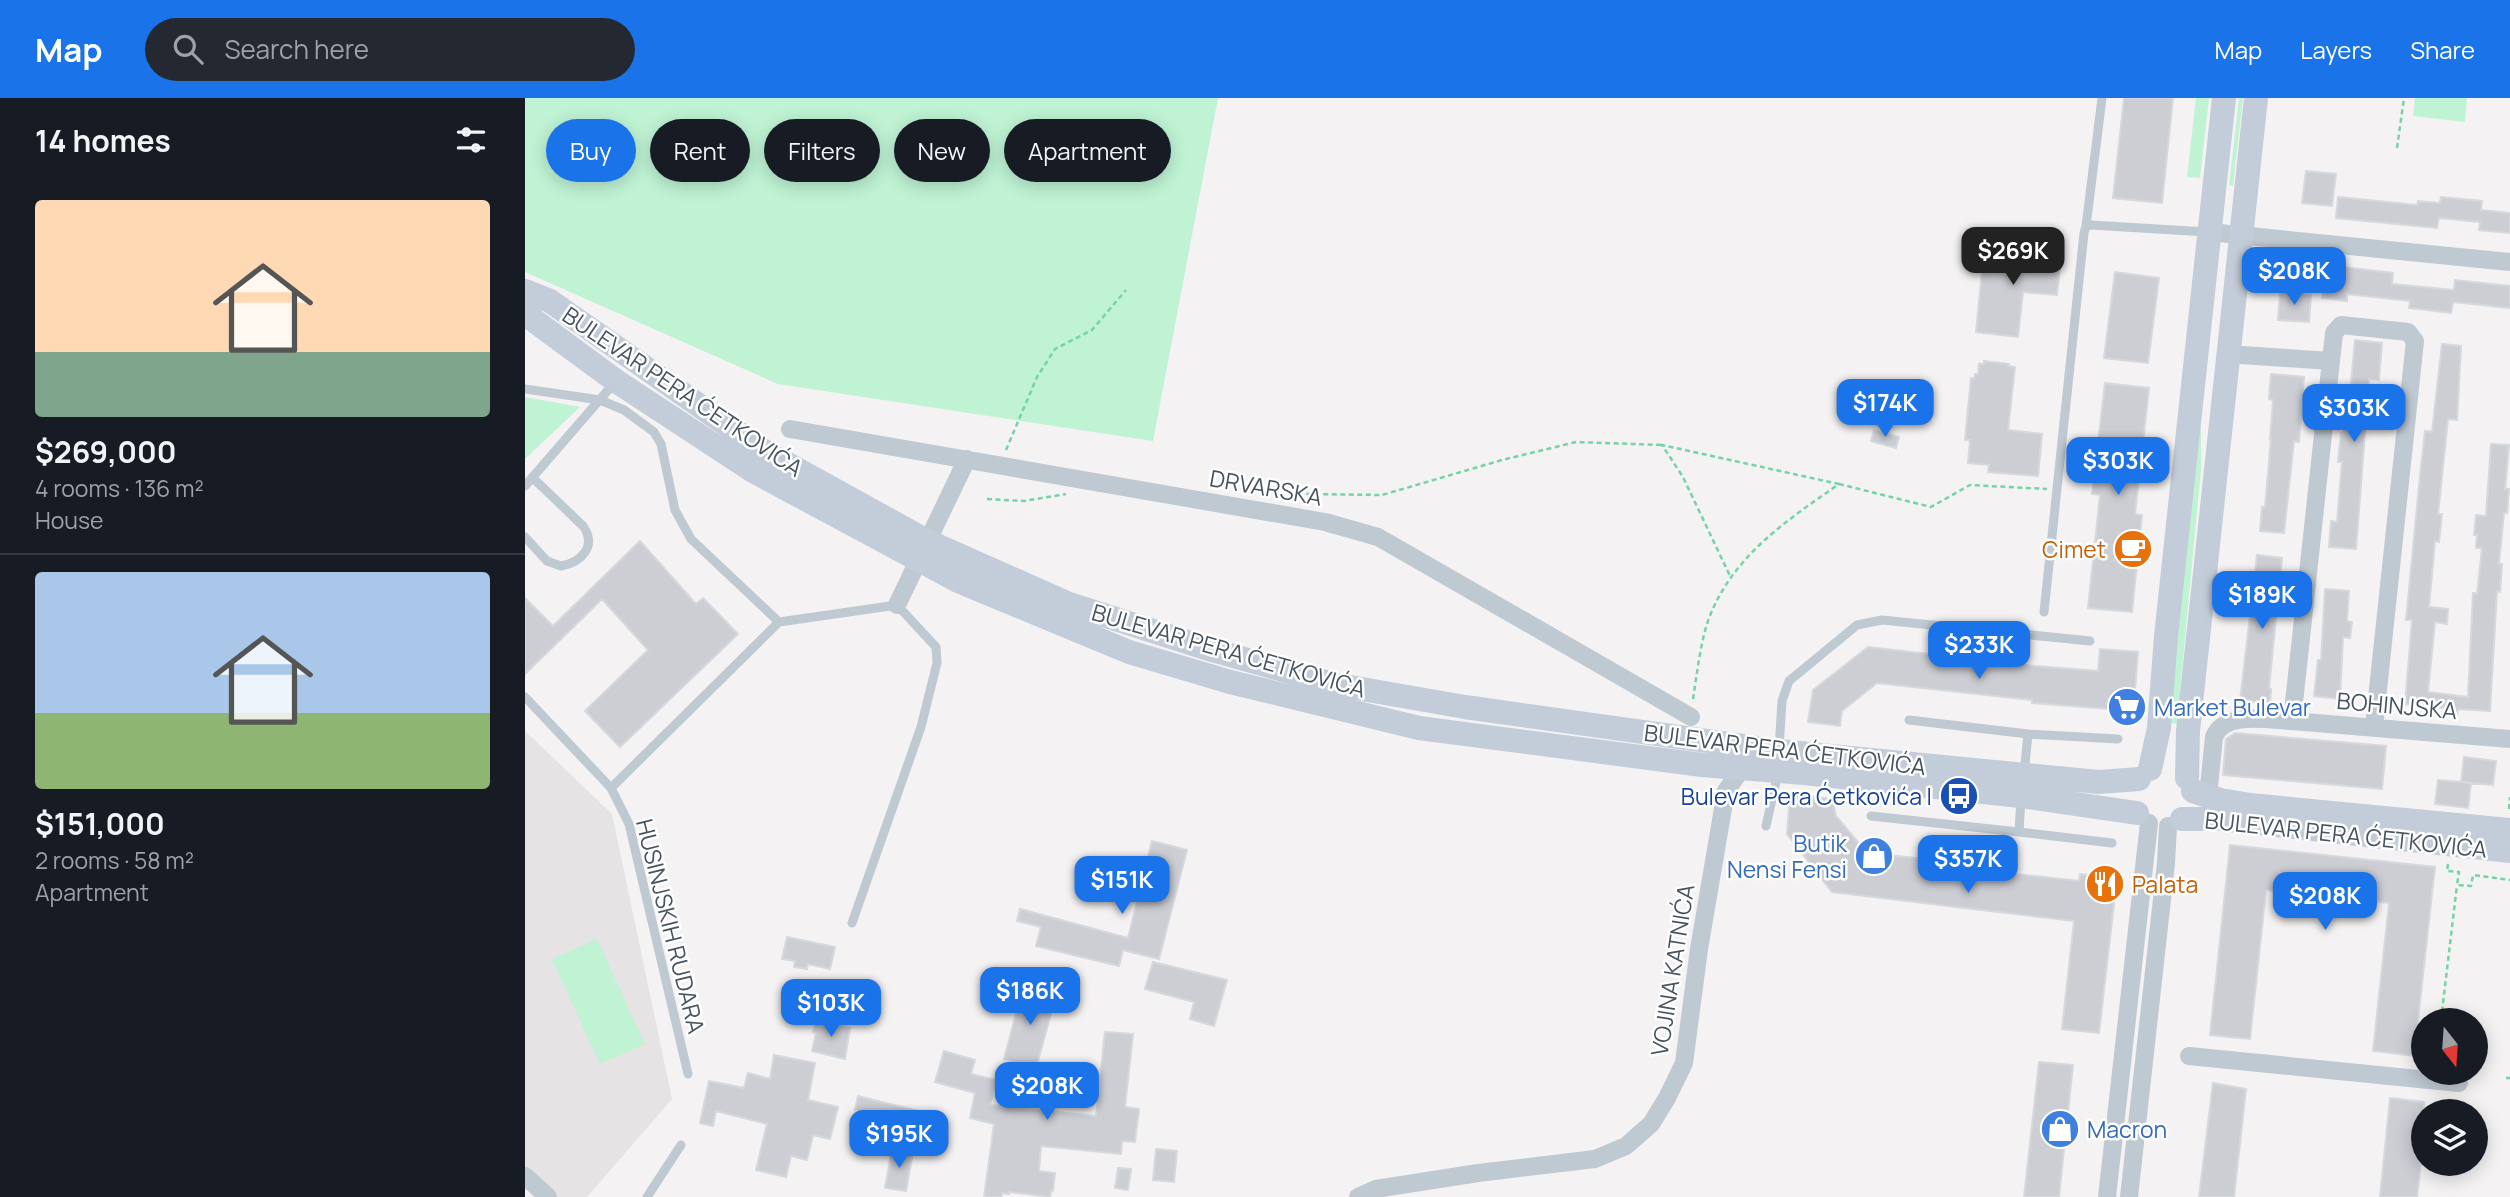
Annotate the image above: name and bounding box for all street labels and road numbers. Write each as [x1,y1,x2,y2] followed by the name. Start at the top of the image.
[556,298,810,484] street label: BULEVAR PERA ĆETKOVIĆA
[1207,461,1325,513] street label: DRVARSKA
[1088,596,1370,705] street label: BULEVAR PERA ĆETKOVIĆA
[2335,684,2459,726] street label: BOHINJSKA
[1642,716,1928,782] street label: BULEVAR PERA ĆETKOVIĆA
[2203,803,2489,865] street label: BULEVAR PERA ĆETKOVIĆA
[629,815,713,1037] street label: HUSINJSKIH RUDARA
[1643,882,1701,1058] street label: VOJINA KATNIĆA

